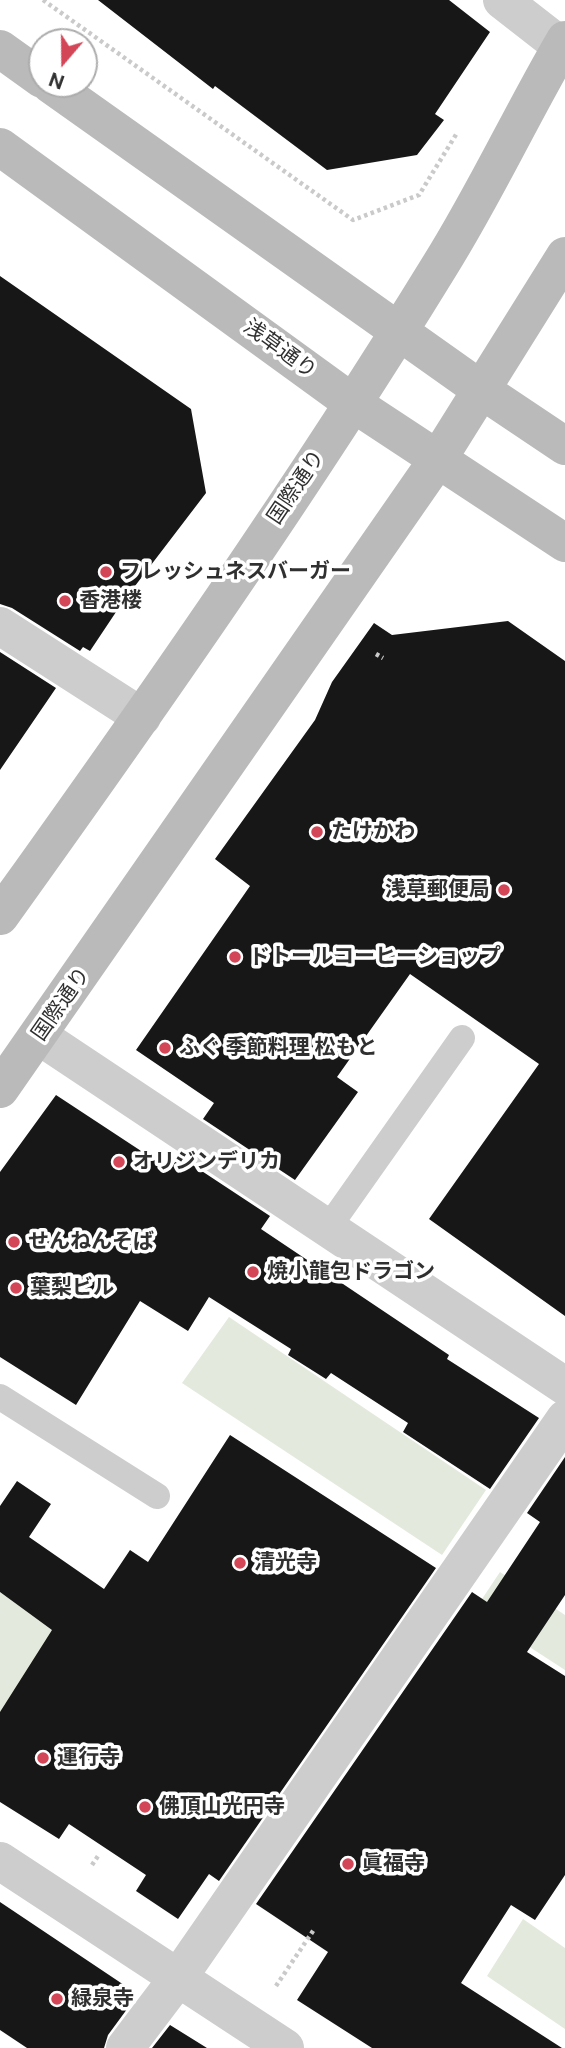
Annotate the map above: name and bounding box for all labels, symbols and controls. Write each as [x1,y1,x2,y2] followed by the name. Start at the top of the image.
[28,28,98,98] north arrow
[46,68,67,94] text: N
[239,314,321,384] street label: 浅草通り
[262,445,330,529] street label: 国際通り
[120,559,351,585] place label: フレッシュネスバーガー
[98,564,114,580] marker: フレッシュネスバーガー
[79,588,142,614] place label: 香港楼
[57,593,73,609] marker: 香港楼
[331,819,415,845] place label: たけかわ
[309,824,325,840] marker: たけかわ
[385,877,490,903] place label: 浅草郵便局
[496,882,512,898] marker: 浅草郵便局
[249,944,501,970] place label: ドトールコーヒーショップ
[227,949,243,965] marker: ドトールコーヒーショップ
[27,962,95,1046] street label: 国際通り
[179,1035,377,1061] place label: ふぐ 季節料理 松もと
[157,1040,173,1056] marker: ふぐ 季節料理 松もと
[133,1149,280,1175] place label: オリジンデリカ
[111,1154,127,1170] marker: オリジンデリカ
[28,1229,154,1255] place label: せんねんそば
[6,1234,22,1250] marker: せんねんそば
[267,1259,435,1285] place label: 焼小龍包ドラゴン
[245,1264,261,1280] marker: 焼小龍包ドラゴン
[30,1275,114,1301] place label: 葉梨ビル
[8,1280,24,1296] marker: 葉梨ビル
[254,1550,317,1576] place label: 清光寺
[232,1555,248,1571] marker: 清光寺
[57,1745,120,1771] place label: 運行寺
[35,1750,51,1766] marker: 運行寺
[159,1794,285,1820] place label: 佛頂山光円寺
[137,1799,153,1815] marker: 佛頂山光円寺
[362,1851,425,1877] place label: 眞福寺
[340,1856,356,1872] marker: 眞福寺
[71,1986,134,2012] place label: 緑泉寺
[49,1991,65,2007] marker: 緑泉寺

